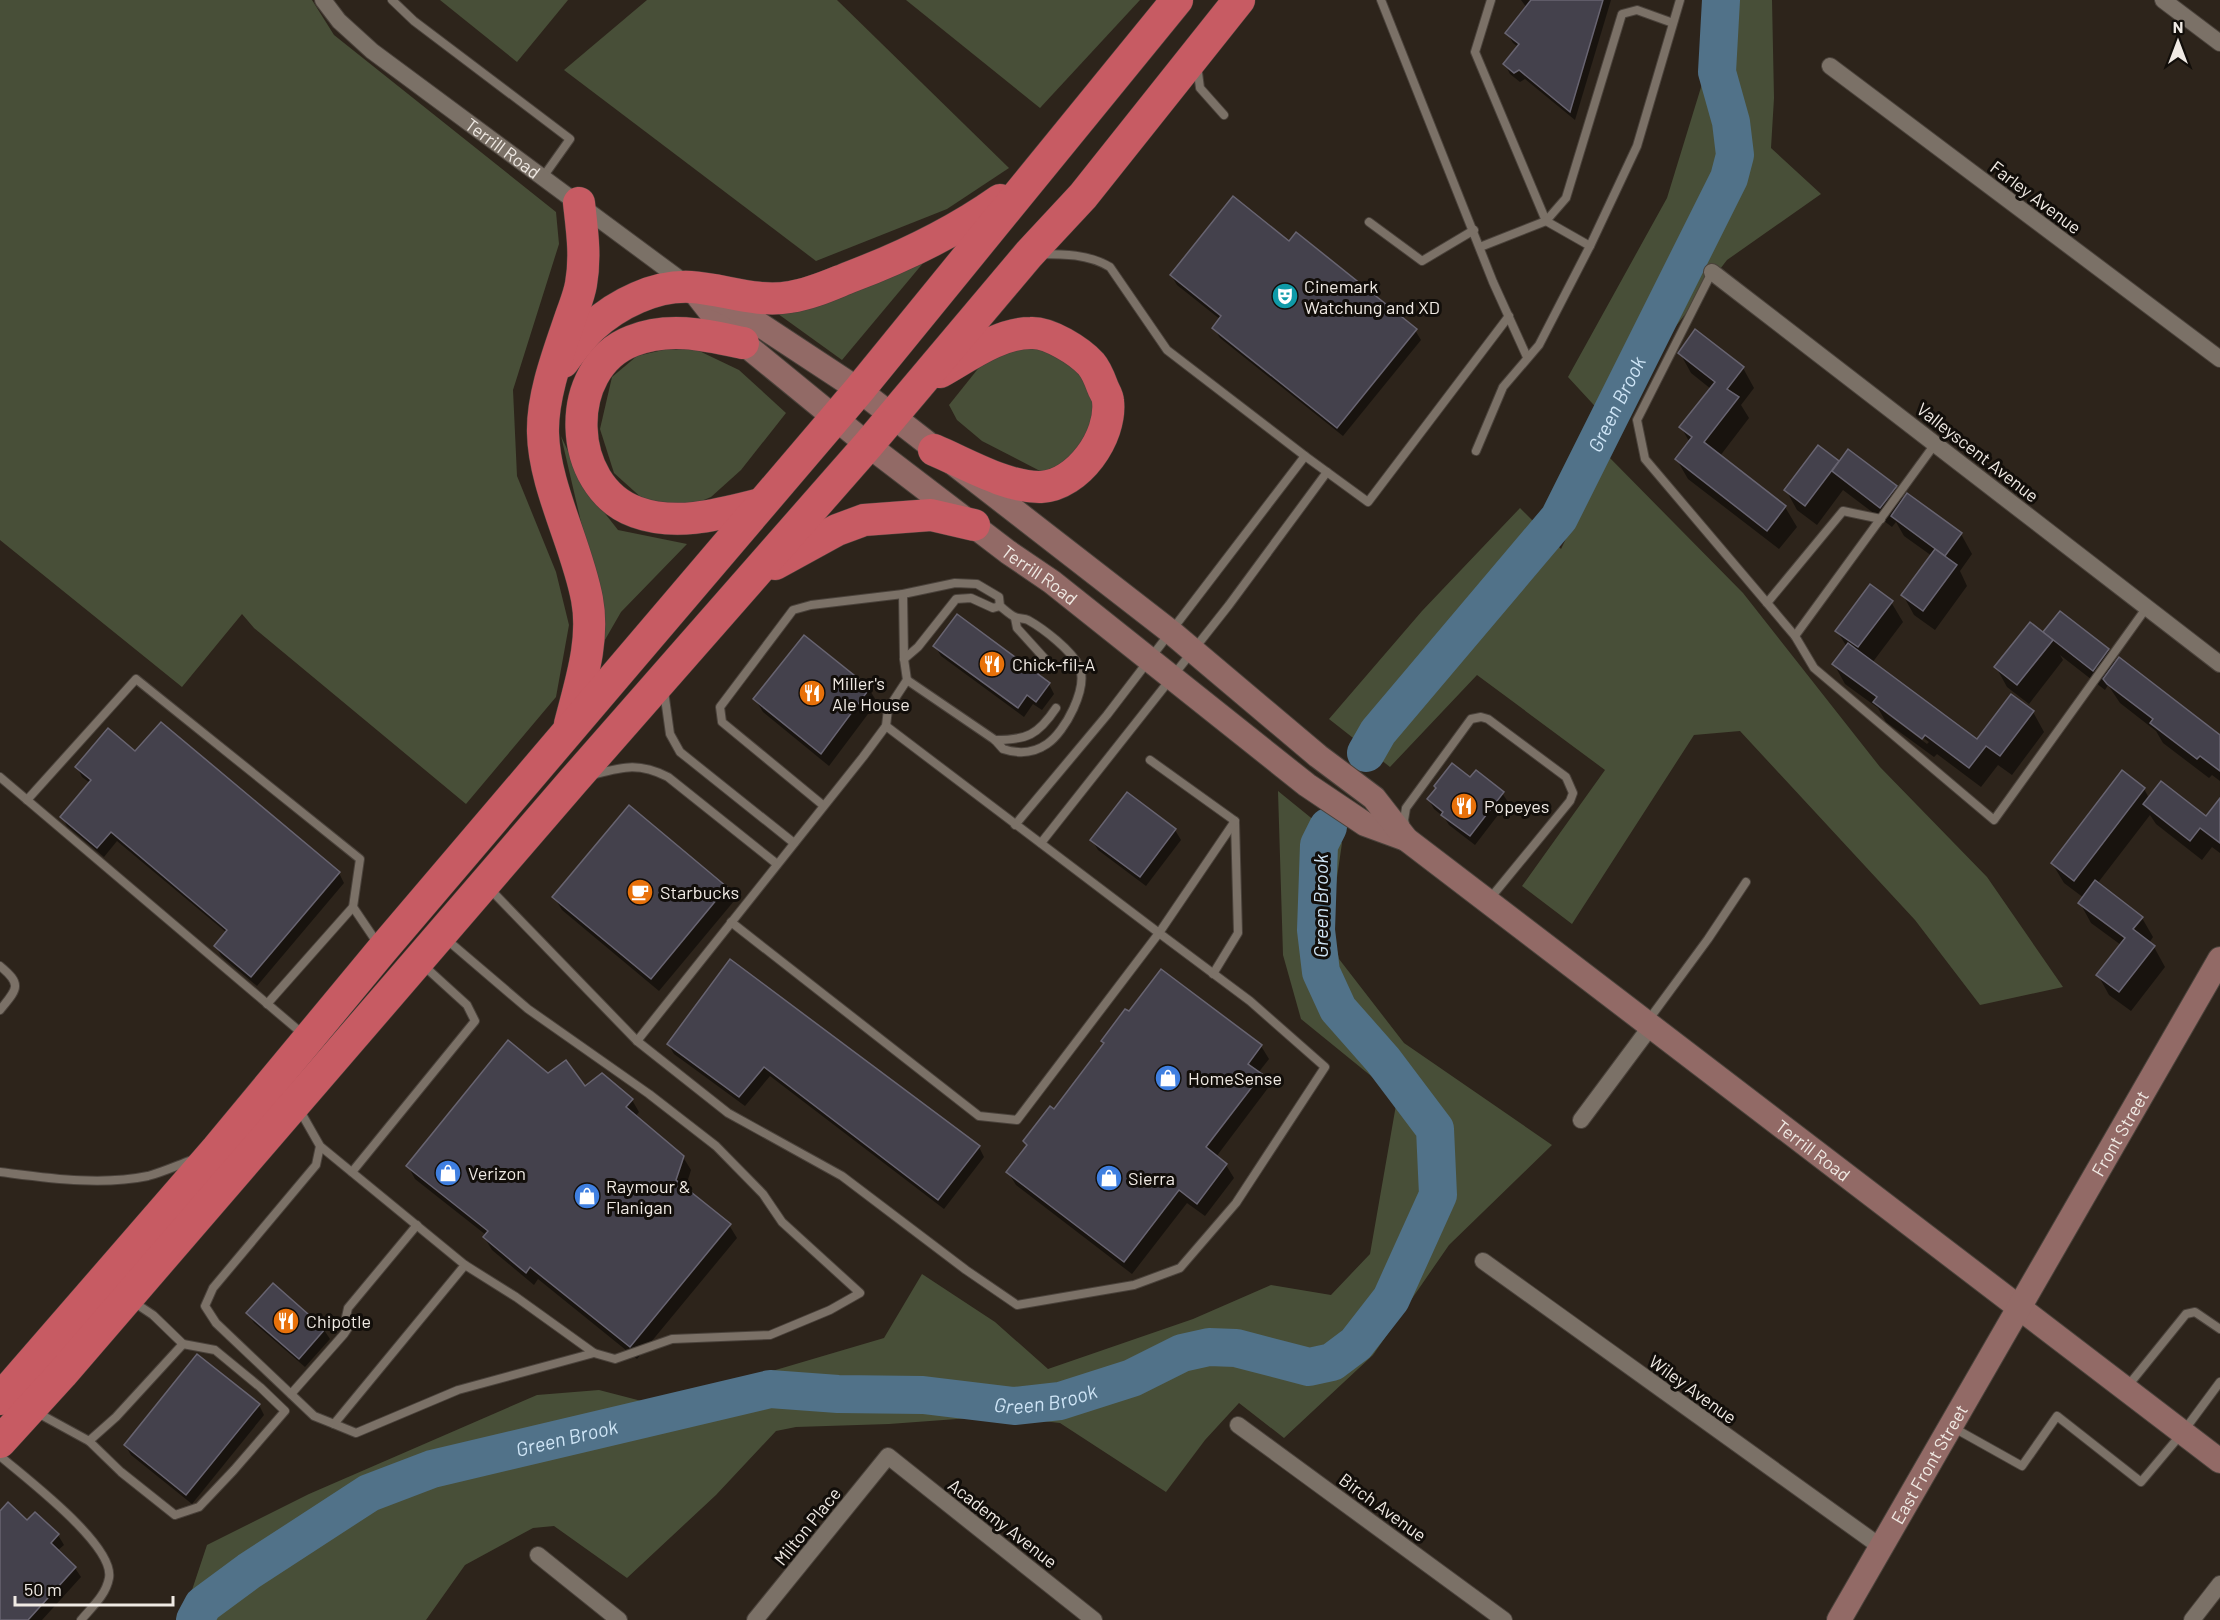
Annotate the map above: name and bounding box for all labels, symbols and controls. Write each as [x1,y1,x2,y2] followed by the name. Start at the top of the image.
[2148,12,2208,72] north arrow
[2173,17,2183,36] text: N
[461,113,545,183] street label: Terrill Road
[1986,156,2086,238] street label: Farley Avenue
[1304,275,1440,318] place label: Cinemark Watchung and XD
[1270,281,1300,311] theatre icon: Cinemark Watchung and XD
[1582,352,1650,456] water label: Green Brook
[1913,397,2043,507] street label: Valleyscent Avenue
[997,540,1082,609] street label: Terrill Road
[977,649,1007,679] restaurant icon: Chick-fil-A
[1012,653,1096,675] place label: Chick-fil-A
[832,672,910,715] place label: Miller's Ale House
[797,678,827,708] restaurant icon: Miller's Ale House
[1449,791,1479,821] restaurant icon: Popeyes
[1484,795,1549,817] place label: Popeyes
[1308,854,1332,958] water label: Green Brook
[625,877,655,907] cafe icon: Starbucks
[660,881,739,903] place label: Starbucks
[1153,1063,1183,1093] shop icon: HomeSense
[1188,1067,1282,1089] place label: HomeSense
[2086,1086,2153,1180] street label: Front Street
[1772,1115,1855,1186] street label: Terrill Road
[433,1158,463,1188] shop icon: Verizon
[468,1162,526,1184] place label: Verizon
[1094,1163,1124,1193] shop icon: Sierra
[1128,1167,1175,1189] place label: Sierra
[606,1175,691,1218] place label: Raymour & Flanigan
[572,1181,602,1211] shop icon: Raymour & Flanigan
[271,1306,301,1336] restaurant icon: Chipotle
[306,1310,371,1332] place label: Chipotle
[1645,1350,1741,1428] street label: Wiley Avenue
[993,1378,1100,1418] water label: Green Brook
[1886,1400,1972,1528] street label: East Front Street
[513,1413,620,1461] water label: Green Brook
[1335,1468,1431,1546] street label: Birch Avenue
[944,1474,1062,1572] street label: Academy Avenue
[769,1483,845,1569] street label: Milton Place
[15,1569,172,1607] scale bar
[24,1578,62,1600] text: 50 m

